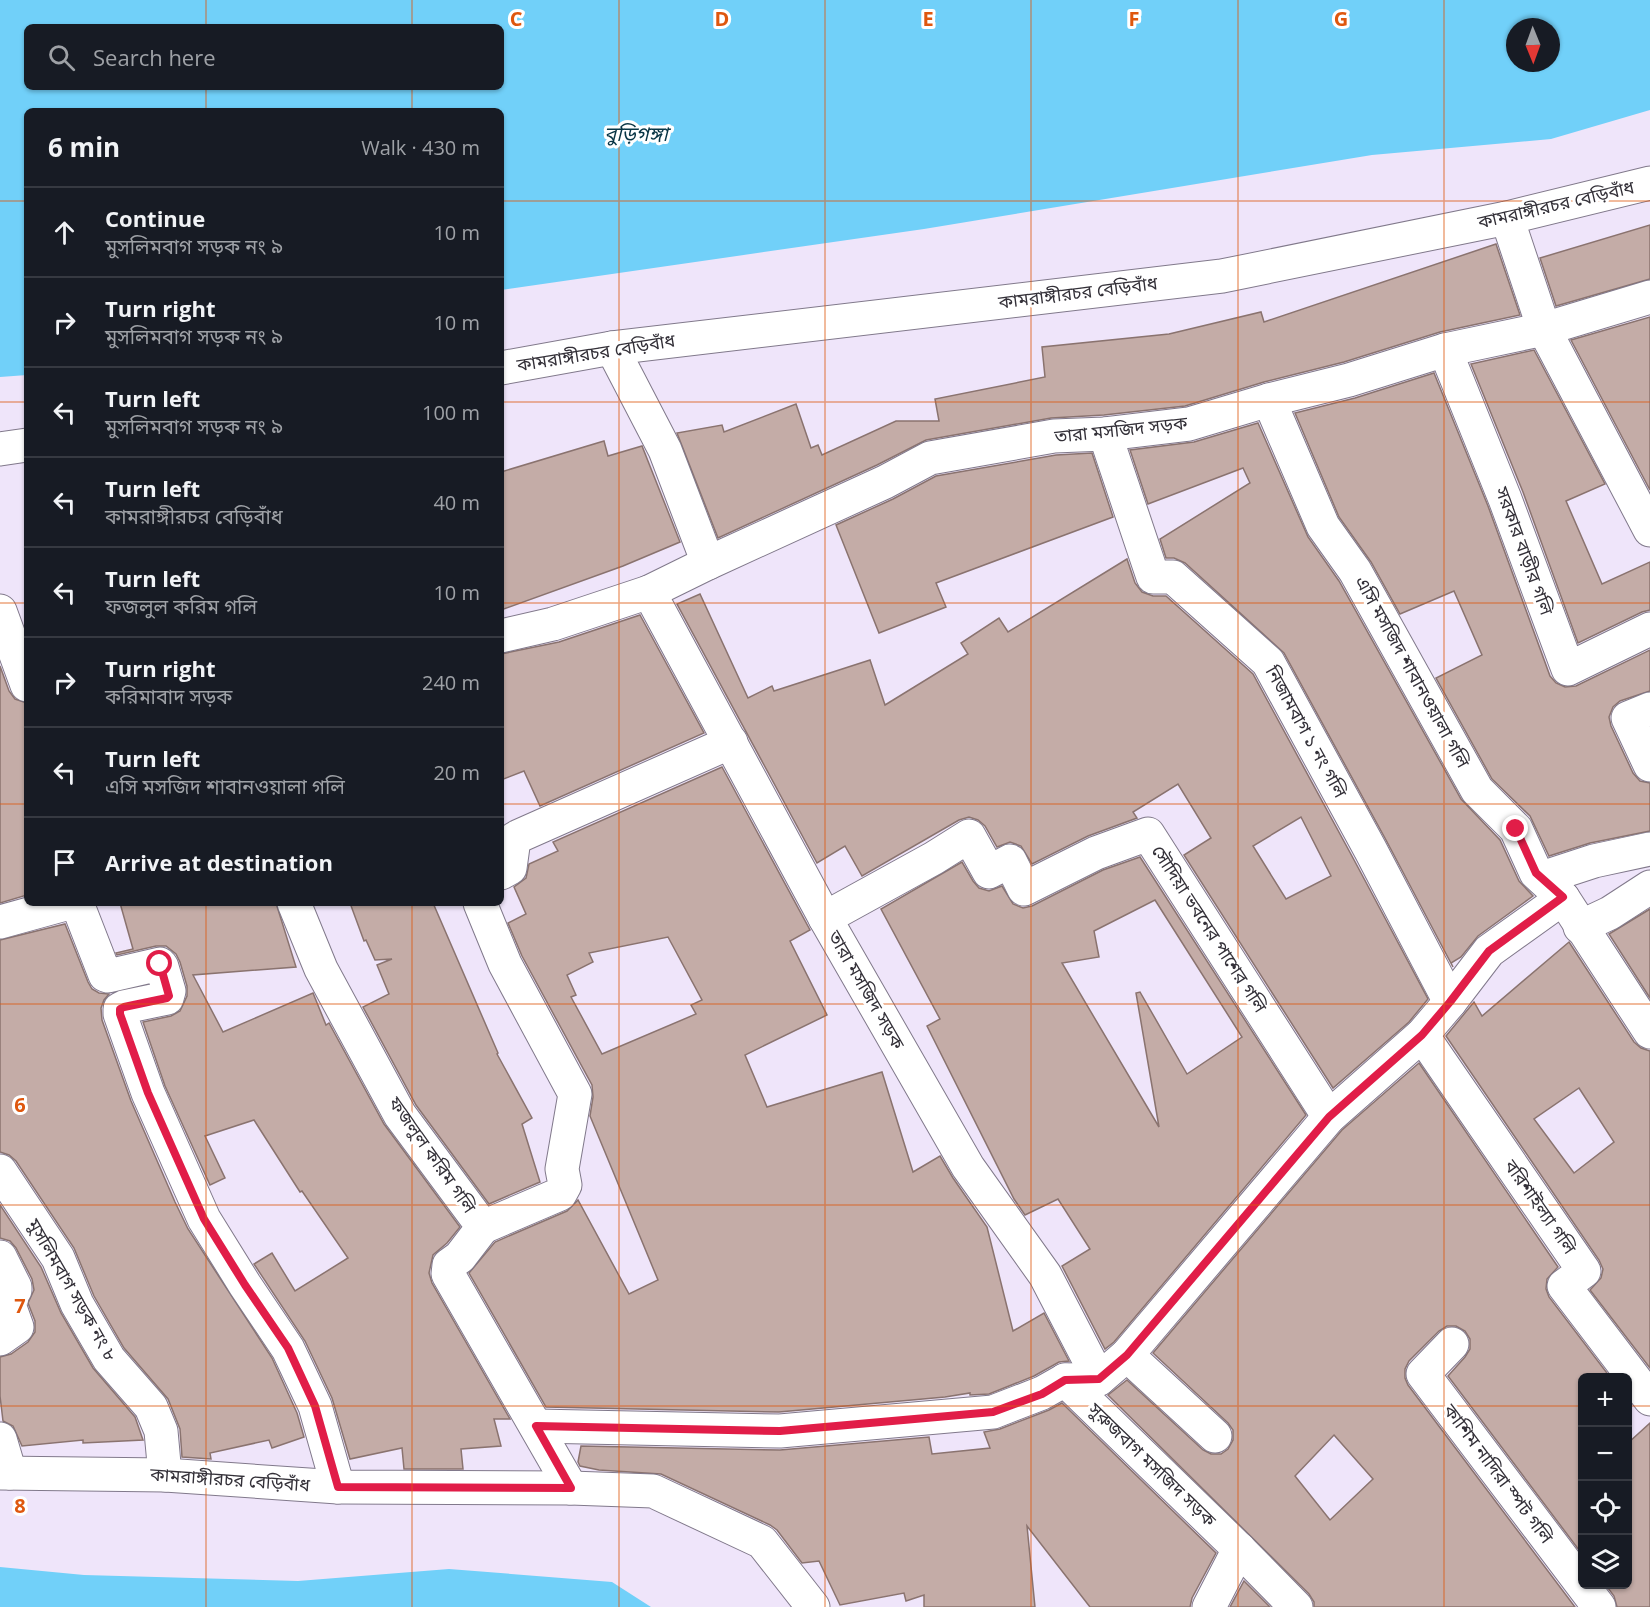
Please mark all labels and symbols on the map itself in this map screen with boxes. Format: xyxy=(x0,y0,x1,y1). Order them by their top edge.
text: C xyxy=(510,5,523,32)
text: D xyxy=(715,5,729,32)
text: E xyxy=(922,5,934,32)
text: F xyxy=(1129,5,1139,32)
text: G xyxy=(1334,5,1348,32)
north arrow xyxy=(1506,18,1560,72)
water label: বুড়িগঙ্গা xyxy=(604,120,671,147)
street label: কামরাঙ্গীরচর বেড়িবাঁধ xyxy=(1474,174,1637,234)
street label: কামরাঙ্গীরচর বেড়িবাঁধ xyxy=(996,270,1159,314)
street label: কামরাঙ্গীরচর বেড়িবাঁধ xyxy=(514,328,677,377)
street label: তারা মসজিদ সড়ক xyxy=(1052,410,1189,448)
street label: সরকার বাড়ীর গলি xyxy=(1490,482,1560,619)
street label: এসি মসজিদ শাবানওয়ালা গলি xyxy=(1350,571,1476,772)
street label: নিজামবাগ ১ নং গলি xyxy=(1260,661,1353,802)
route end xyxy=(1502,815,1528,841)
street label: সৌদিয়া ভবনের পাশের গলি xyxy=(1147,840,1273,1017)
street label: তারা মসজিদ সড়ক xyxy=(823,925,911,1054)
route start xyxy=(146,950,172,976)
text: 6 xyxy=(14,1091,26,1118)
street label: ফজলুল করিম গলি xyxy=(383,1091,482,1218)
street label: বরিশাইল্যা গলি xyxy=(1499,1154,1583,1259)
street label: মুসলিমবাগ সড়ক নং ৮ xyxy=(22,1213,124,1365)
text: 7 xyxy=(14,1292,26,1319)
street label: সুরুজবাগ মসজিদ সড়ক xyxy=(1083,1396,1222,1532)
street label: কাশিম নাদিরা স্পট গলি xyxy=(1438,1398,1560,1549)
street label: কামরাঙ্গীরচর বেড়িবাঁধ xyxy=(148,1461,311,1497)
text: 8 xyxy=(14,1492,26,1519)

